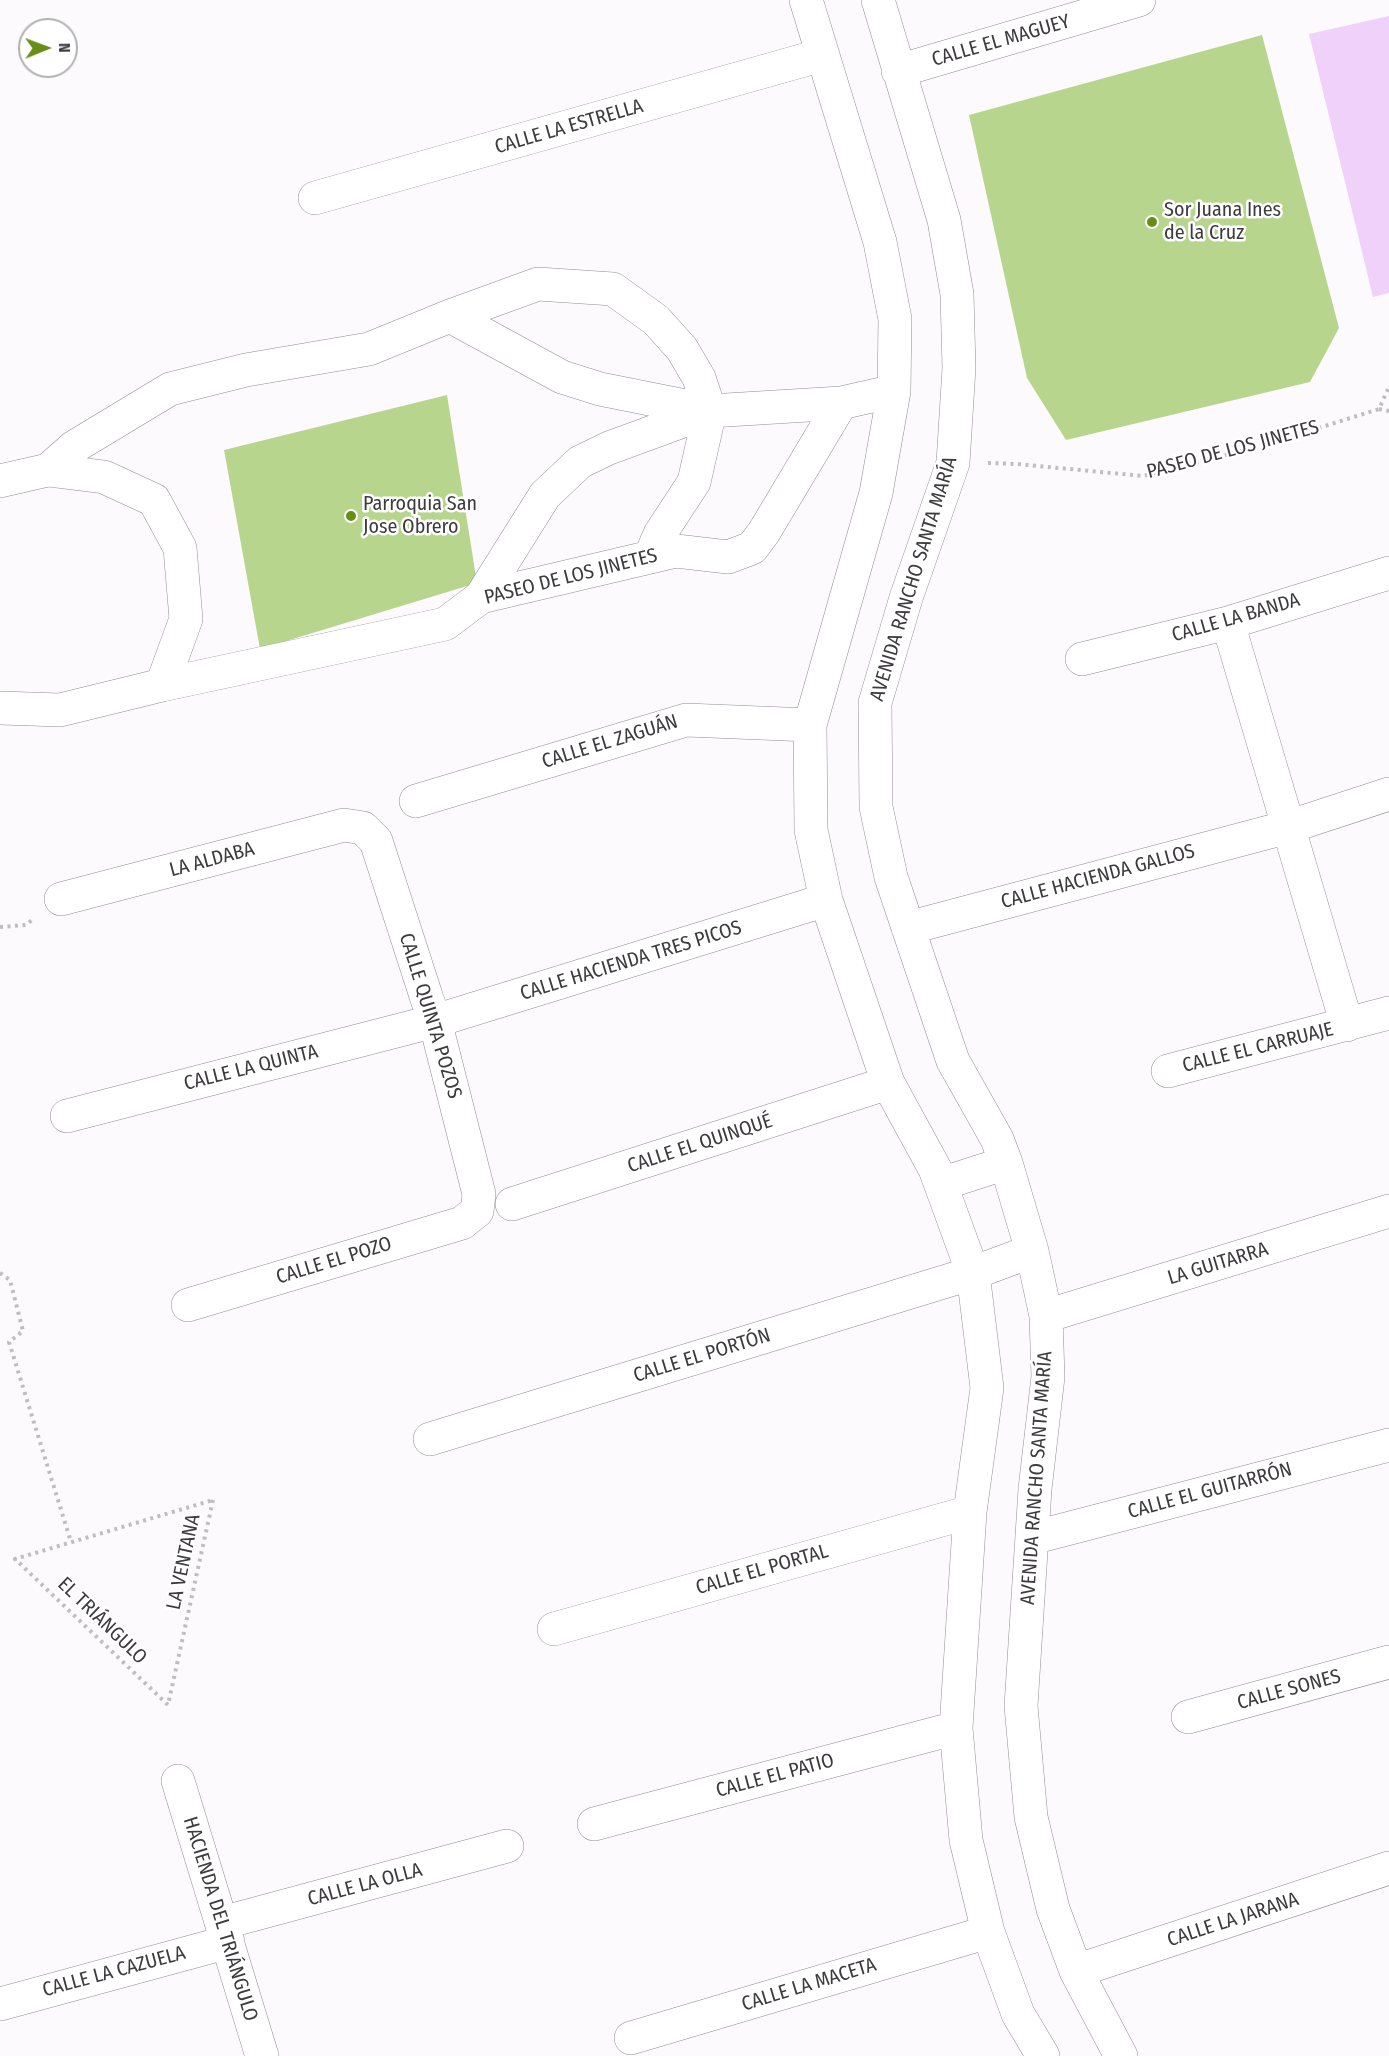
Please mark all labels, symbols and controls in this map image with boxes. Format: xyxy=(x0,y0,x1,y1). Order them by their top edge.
street label: CALLE EL MAGUEY xyxy=(929,10,1073,72)
north arrow xyxy=(18,18,78,78)
text: N xyxy=(55,43,74,53)
street label: CALLE LA ESTRELLA xyxy=(492,94,646,160)
place label: Sor Juana Ines de la Cruz xyxy=(1164,198,1281,245)
marker: Sor Juana Ines de la Cruz xyxy=(1145,215,1159,229)
street label: PASEO DE LOS JINETES xyxy=(1144,415,1322,485)
street label: AVENIDA RANCHO SANTA MARÍA xyxy=(865,454,963,704)
place label: Parroquia San Jose Obrero xyxy=(363,492,477,539)
marker: Parroquia San Jose Obrero xyxy=(344,509,358,523)
street label: PASEO DE LOS JINETES xyxy=(482,544,660,610)
street label: CALLE LA BANDA xyxy=(1169,588,1303,648)
street label: CALLE EL ZAGUÁN xyxy=(539,710,681,774)
street label: LA ALDABA xyxy=(167,837,257,883)
street label: CALLE HACIENDA GALLOS xyxy=(998,840,1198,914)
street label: CALLE HACIENDA TRES PICOS xyxy=(517,916,745,1006)
street label: CALLE QUINTA POZOS xyxy=(393,930,467,1102)
street label: CALLE EL CARRUAJE xyxy=(1180,1018,1336,1078)
street label: CALLE LA QUINTA xyxy=(182,1040,320,1096)
street label: CALLE EL QUINQUÉ xyxy=(625,1109,775,1179)
street label: CALLE EL POZO xyxy=(273,1232,395,1290)
street label: LA GUITARRA xyxy=(1165,1237,1271,1291)
street label: CALLE EL PORTÓN xyxy=(630,1324,774,1388)
street label: AVENIDA RANCHO SANTA MARÍA xyxy=(1016,1350,1058,1606)
street label: CALLE EL GUITARRÓN xyxy=(1125,1458,1295,1524)
street label: LA VENTANA xyxy=(162,1512,206,1612)
street label: CALLE EL PORTAL xyxy=(693,1540,831,1600)
street label: EL TRIÁNGULO xyxy=(52,1573,152,1669)
street label: CALLE SONES xyxy=(1235,1665,1343,1715)
street label: CALLE EL PATIO xyxy=(713,1749,837,1803)
street label: HACIENDA DEL TRIÁNGULO xyxy=(177,1814,263,2024)
street label: CALLE LA OLLA xyxy=(305,1858,425,1912)
street label: CALLE LA JARANA xyxy=(1164,1887,1302,1953)
street label: CALLE LA CAZUELA xyxy=(40,1941,188,2003)
street label: CALLE LA MACETA xyxy=(739,1953,879,2017)

